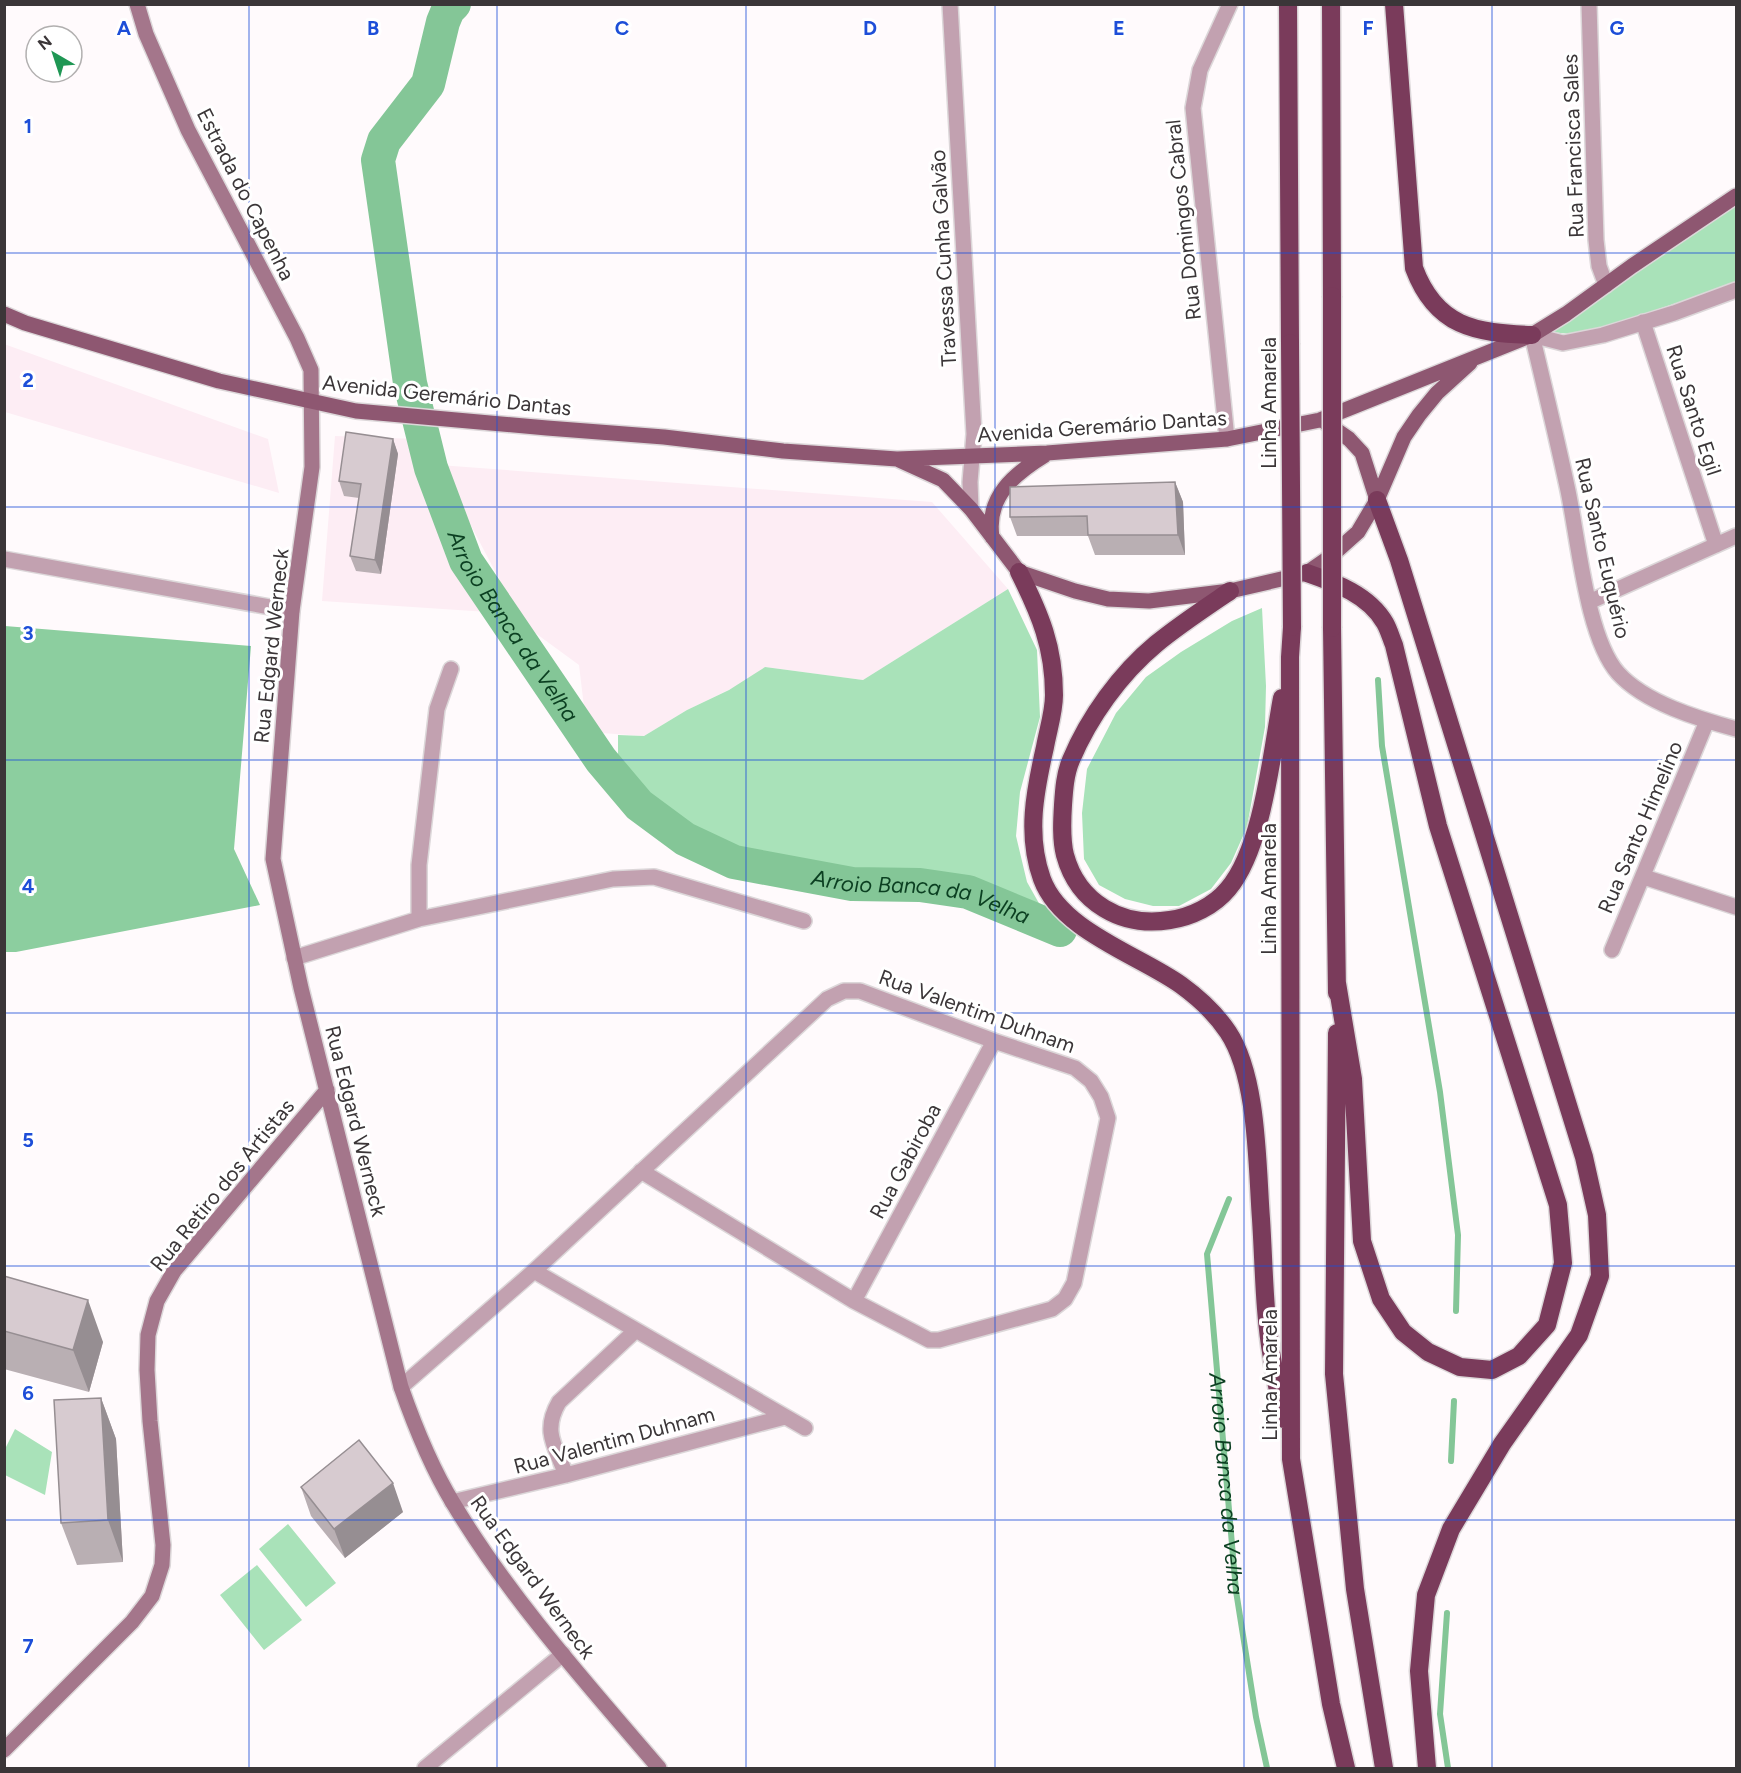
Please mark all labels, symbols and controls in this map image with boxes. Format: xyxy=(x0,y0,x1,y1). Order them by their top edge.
text: A xyxy=(117,16,132,40)
text: B xyxy=(367,16,379,40)
text: C xyxy=(615,16,629,40)
text: D xyxy=(863,16,877,40)
text: E xyxy=(1113,16,1125,40)
text: F xyxy=(1362,16,1374,40)
text: G xyxy=(1610,16,1625,40)
north arrow xyxy=(24,24,84,84)
text: N xyxy=(34,31,56,54)
street label: Rua Francisca Sales xyxy=(1557,54,1589,238)
street label: Estrada do Capenha xyxy=(192,104,300,284)
text: 1 xyxy=(24,114,32,138)
street label: Rua Domingos Cabral xyxy=(1160,118,1206,322)
street label: Travessa Cunha Galvão xyxy=(925,149,961,367)
street label: Linha Amarela xyxy=(1256,337,1281,469)
street label: Rua Santo Egil xyxy=(1661,342,1727,478)
text: 2 xyxy=(22,368,34,392)
street label: Avenida Geremário Dantas xyxy=(321,369,573,421)
street label: Avenida Geremário Dantas xyxy=(976,405,1228,447)
street label: Rua Santo Euquério xyxy=(1570,455,1636,641)
water label: Arroio Banca da Velha xyxy=(442,525,584,727)
street label: Rua Edgard Werneck xyxy=(248,547,294,745)
text: 3 xyxy=(22,621,34,645)
street label: Rua Santo Himelino xyxy=(1592,737,1688,917)
street label: Linha Amarela xyxy=(1256,823,1281,955)
water label: Arroio Banca da Velha xyxy=(809,863,1034,930)
text: 4 xyxy=(22,874,35,898)
street label: Rua Valentim Duhnam xyxy=(875,964,1079,1058)
street label: Rua Edgard Werneck xyxy=(320,1023,392,1220)
street label: Rua Retiro dos Artistas xyxy=(145,1094,299,1276)
street label: Rua Gabiroba xyxy=(864,1099,946,1223)
text: 5 xyxy=(22,1128,34,1152)
street label: Linha Amarela xyxy=(1257,1309,1282,1441)
water label: Arroio Banca da Velha xyxy=(1204,1371,1250,1596)
text: 6 xyxy=(22,1381,34,1405)
street label: Rua Valentim Duhnam xyxy=(511,1401,717,1479)
street label: Rua Edgard Werneck xyxy=(465,1490,601,1664)
text: 7 xyxy=(22,1634,34,1658)

